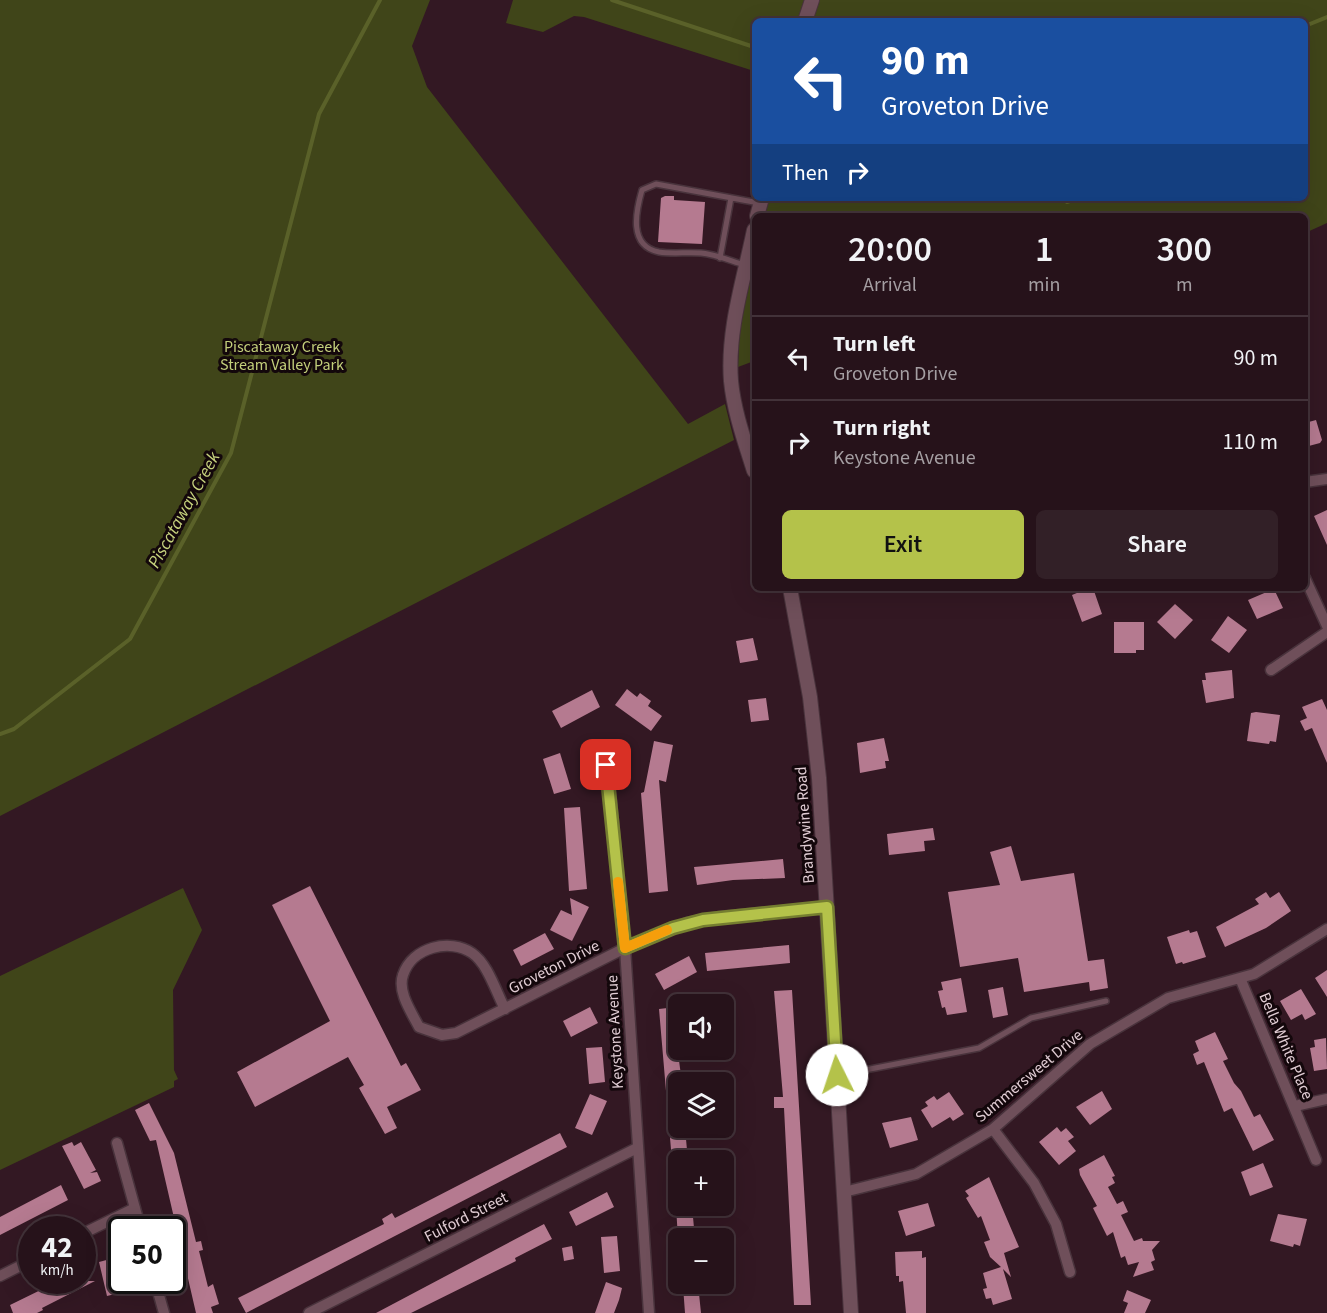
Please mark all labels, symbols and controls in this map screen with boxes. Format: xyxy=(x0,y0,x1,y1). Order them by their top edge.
text: 90 m xyxy=(881,31,970,91)
icon: left xyxy=(782,42,860,120)
text: Groveton Drive xyxy=(881,87,1049,126)
icon: right xyxy=(841,156,874,189)
text: Then xyxy=(782,157,829,189)
text: 20:00 xyxy=(848,224,932,275)
text: 1 xyxy=(1035,224,1053,275)
text: 300 xyxy=(1156,224,1212,275)
text: Arrival xyxy=(863,271,917,299)
text: min xyxy=(1028,271,1060,299)
text: m xyxy=(1176,271,1192,299)
text: Turn left xyxy=(833,328,915,360)
park label: Piscataway Creek Stream Valley Park xyxy=(220,336,344,376)
icon: left xyxy=(782,342,815,375)
text: 90 m xyxy=(1233,342,1278,374)
text: Groveton Drive xyxy=(833,360,957,388)
text: Turn right xyxy=(833,412,930,444)
icon: right xyxy=(782,426,815,459)
text: 110 m xyxy=(1223,426,1278,458)
text: Keystone Avenue xyxy=(833,444,976,472)
water label: Piscataway Creek xyxy=(142,447,227,573)
button: Exit xyxy=(782,510,1024,579)
button: Share xyxy=(1036,510,1278,579)
pin xyxy=(580,739,631,790)
icon: arrive xyxy=(589,748,622,781)
street label: Brandywine Road xyxy=(790,766,820,884)
street label: Groveton Drive xyxy=(505,935,603,999)
street label: Keystone Avenue xyxy=(601,974,629,1090)
street label: Bella White Place xyxy=(1254,989,1319,1103)
map controls xyxy=(668,994,734,1294)
button: sound xyxy=(668,994,734,1060)
street label: Summersweet Drive xyxy=(970,1024,1088,1128)
position arrow xyxy=(805,1043,869,1107)
button: layers xyxy=(668,1072,734,1138)
button: + xyxy=(668,1150,734,1216)
street label: Fulford Street xyxy=(420,1186,512,1247)
speed limit sign: 50 xyxy=(108,1216,186,1294)
text: 42 xyxy=(41,1226,73,1269)
button: − xyxy=(668,1228,734,1294)
text: km/h xyxy=(40,1260,74,1281)

